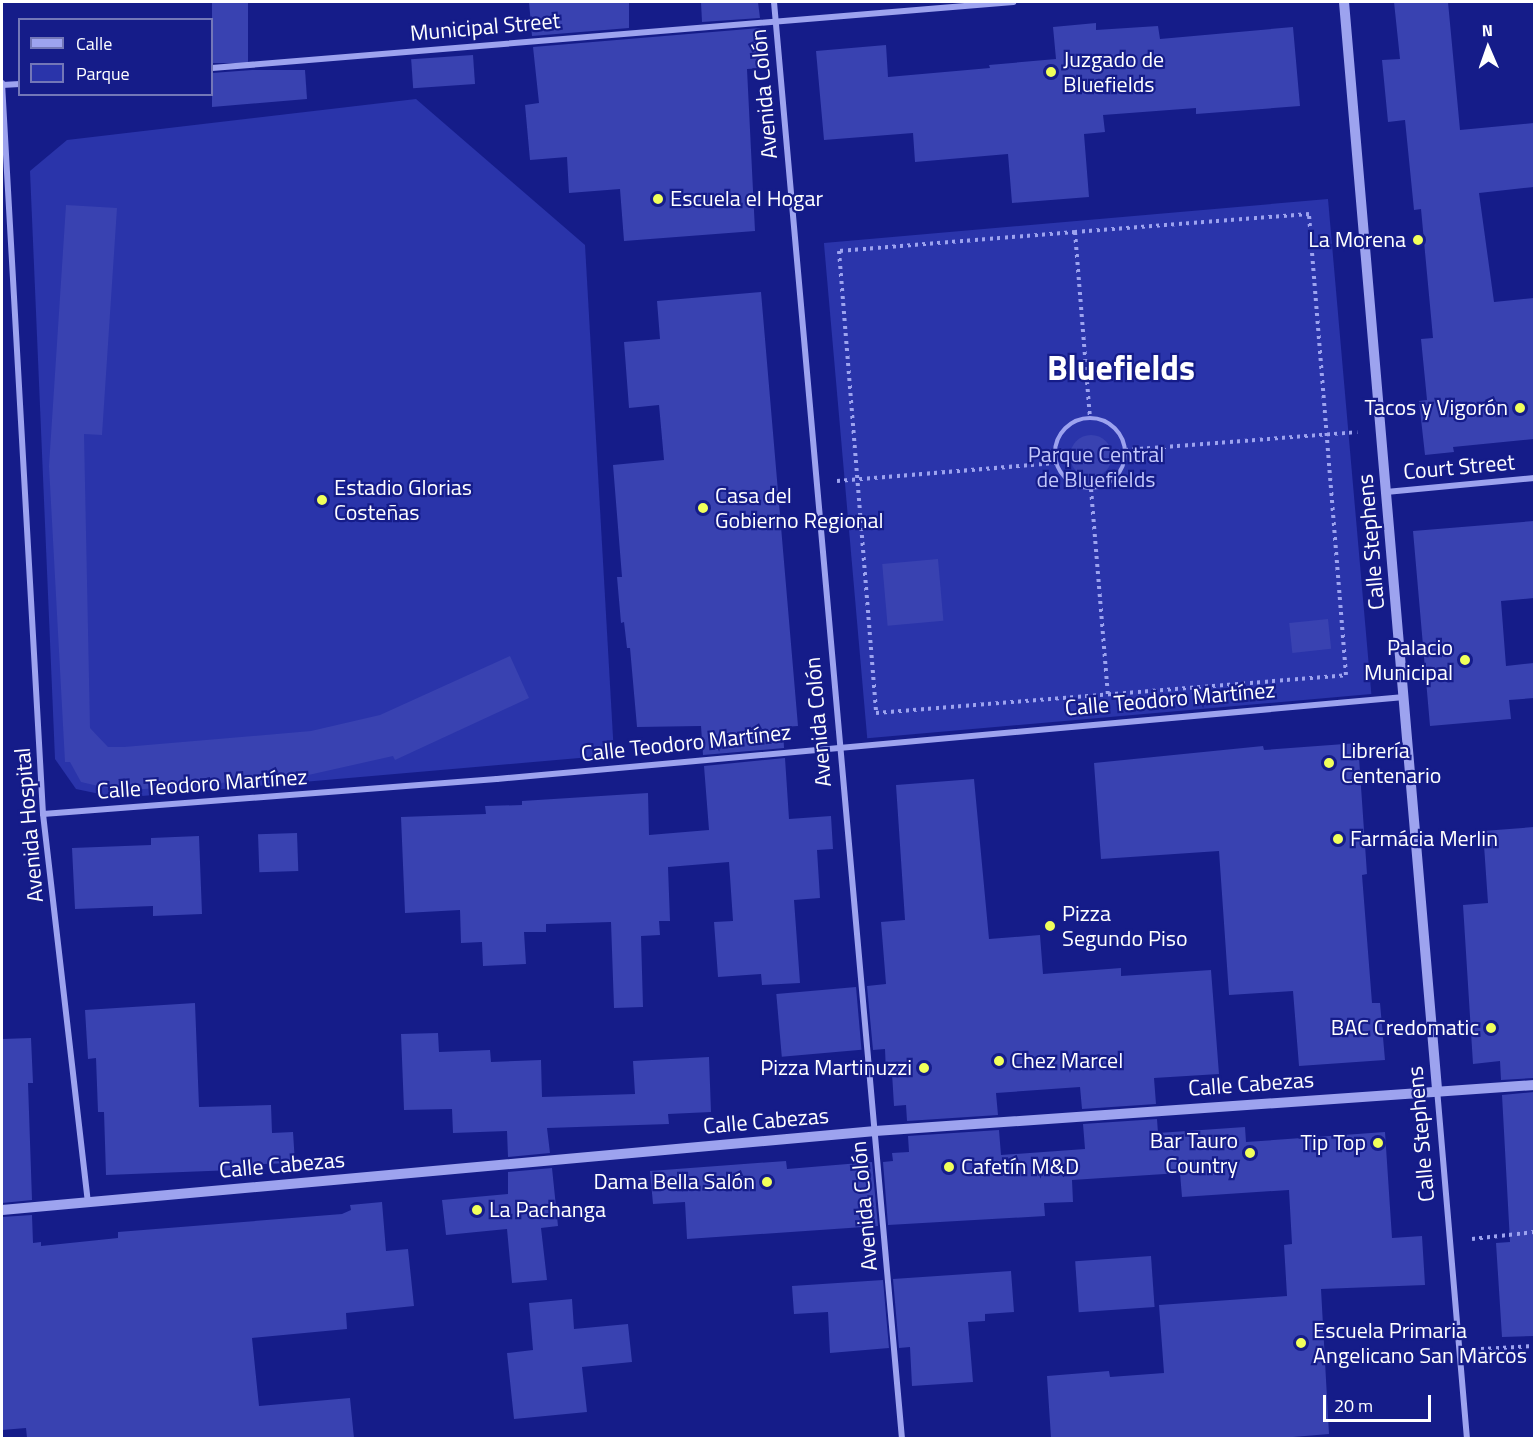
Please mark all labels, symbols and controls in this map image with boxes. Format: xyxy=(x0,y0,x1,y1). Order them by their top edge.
street label: Municipal Street xyxy=(409,7,561,47)
legend xyxy=(18,18,213,96)
north arrow xyxy=(1458,18,1518,78)
text: N xyxy=(1481,18,1493,42)
street label: Avenida Colón xyxy=(745,28,783,160)
text: Calle xyxy=(76,30,112,57)
place label: Juzgado de Bluefields xyxy=(1063,46,1164,98)
text: Parque xyxy=(76,60,130,87)
marker: Juzgado de Bluefields xyxy=(1044,65,1058,79)
place label: Escuela el Hogar xyxy=(670,186,823,212)
marker: Escuela el Hogar xyxy=(651,192,665,206)
place label: La Morena xyxy=(1308,227,1406,253)
marker: La Morena xyxy=(1411,233,1425,247)
district label: Bluefields xyxy=(1047,348,1195,388)
place label: Tacos y Vigorón xyxy=(1364,395,1508,421)
marker: Tacos y Vigorón xyxy=(1513,401,1527,415)
park label: Parque Central de Bluefields xyxy=(1028,441,1164,493)
street label: Court Street xyxy=(1402,449,1516,485)
street label: Calle Stephens xyxy=(1352,473,1390,611)
place label: Estadio Glorias Costeñas xyxy=(334,474,472,526)
place label: Casa del Gobierno Regional xyxy=(715,482,884,534)
marker: Estadio Glorias Costeñas xyxy=(315,493,329,507)
marker: Casa del Gobierno Regional xyxy=(696,501,710,515)
place label: Palacio Municipal xyxy=(1364,634,1453,686)
marker: Palacio Municipal xyxy=(1458,653,1472,667)
street label: Avenida Colón xyxy=(799,656,837,788)
street label: Calle Teodoro Martínez xyxy=(1064,677,1276,721)
street label: Calle Teodoro Martínez xyxy=(580,719,792,767)
place label: Librería Centenario xyxy=(1341,737,1441,788)
street label: Avenida Hospital xyxy=(9,747,49,903)
marker: Librería Centenario xyxy=(1322,756,1336,770)
street label: Calle Teodoro Martínez xyxy=(96,763,308,805)
place label: Farmácia Merlin xyxy=(1350,826,1498,852)
marker: Farmácia Merlin xyxy=(1331,832,1345,846)
place label: Pizza Segundo Piso xyxy=(1062,900,1188,951)
marker: Pizza Segundo Piso xyxy=(1043,919,1057,933)
place label: BAC Credomatic xyxy=(1331,1015,1479,1041)
marker: BAC Credomatic xyxy=(1484,1021,1498,1035)
place label: Chez Marcel xyxy=(1011,1048,1123,1074)
marker: Chez Marcel xyxy=(992,1054,1006,1068)
place label: Pizza Martinuzzi xyxy=(760,1055,912,1081)
marker: Pizza Martinuzzi xyxy=(917,1061,931,1075)
street label: Calle Stephens xyxy=(1402,1065,1440,1203)
street label: Calle Cabezas xyxy=(1187,1066,1315,1102)
street label: Calle Cabezas xyxy=(702,1102,830,1140)
place label: Bar Tauro Country xyxy=(1150,1127,1238,1178)
place label: Tip Top xyxy=(1300,1130,1366,1156)
marker: Tip Top xyxy=(1371,1136,1385,1150)
street label: Avenida Colón xyxy=(845,1140,883,1272)
street label: Calle Cabezas xyxy=(218,1146,346,1184)
marker: Bar Tauro Country xyxy=(1243,1146,1257,1160)
place label: Cafetín M&D xyxy=(961,1154,1079,1180)
marker: Cafetín M&D xyxy=(942,1160,956,1174)
place label: Dama Bella Salón xyxy=(593,1169,755,1195)
marker: Dama Bella Salón xyxy=(760,1175,774,1189)
place label: La Pachanga xyxy=(489,1197,606,1223)
marker: La Pachanga xyxy=(470,1203,484,1217)
place label: Escuela Primaria Angelicano San Marcos xyxy=(1313,1317,1527,1368)
marker: Escuela Primaria Angelicano San Marcos xyxy=(1294,1336,1308,1350)
scale bar xyxy=(1326,1383,1434,1421)
text: 20 m xyxy=(1334,1392,1373,1419)

